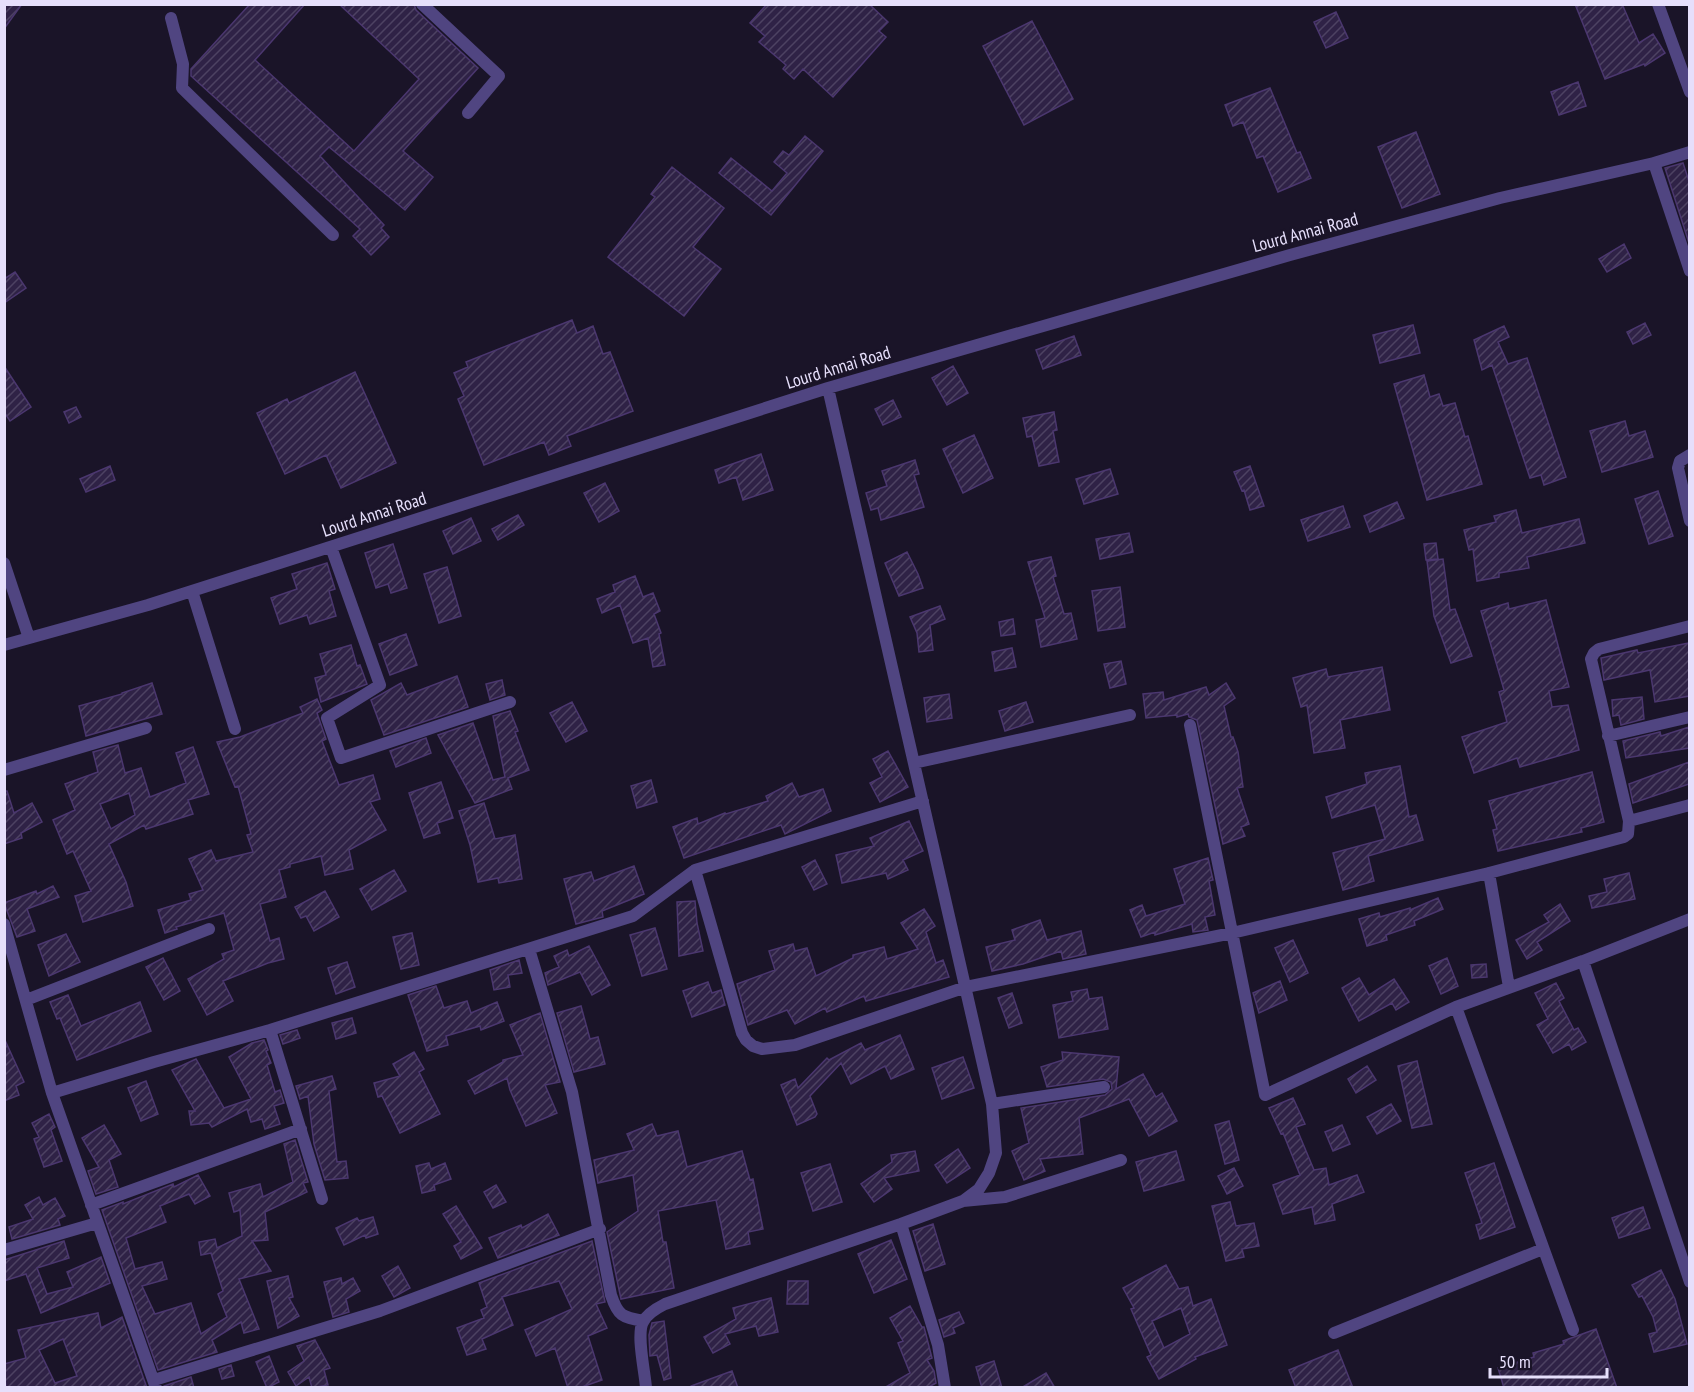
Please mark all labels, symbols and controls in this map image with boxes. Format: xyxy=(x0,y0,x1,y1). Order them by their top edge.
street label: Lourd Annai Road xyxy=(1250,207,1360,257)
street label: Lourd Annai Road xyxy=(783,340,893,394)
street label: Lourd Annai Road xyxy=(319,486,429,542)
scale bar xyxy=(1490,1341,1607,1379)
text: 50 m xyxy=(1499,1350,1531,1373)

